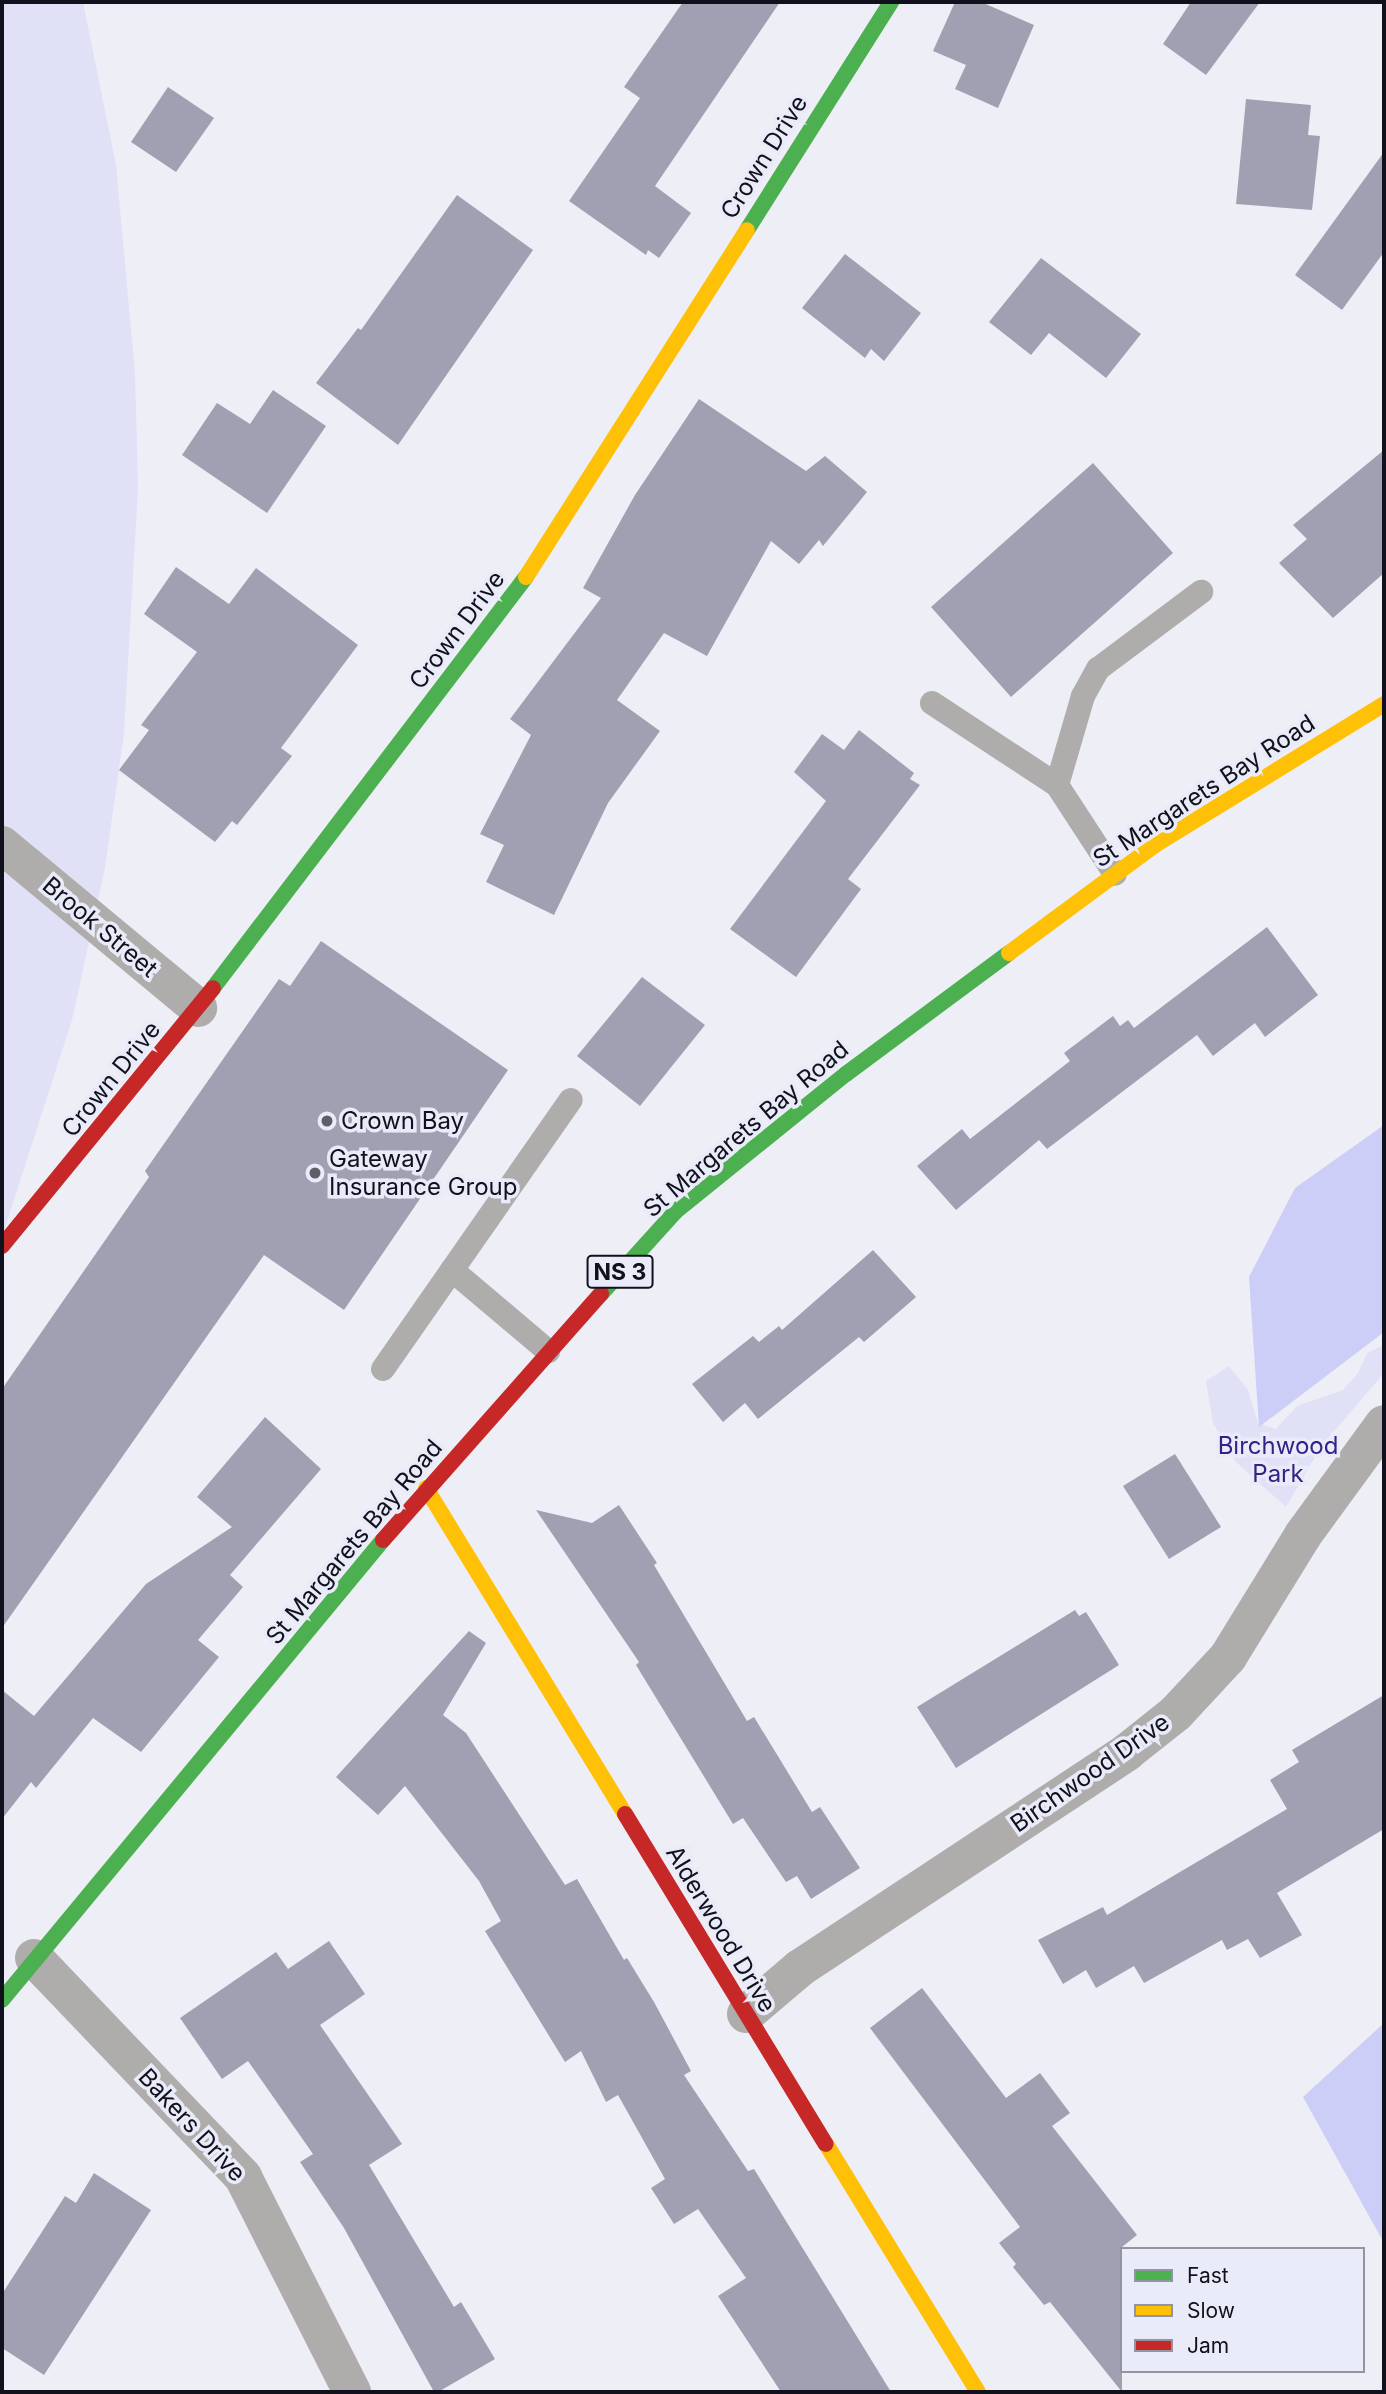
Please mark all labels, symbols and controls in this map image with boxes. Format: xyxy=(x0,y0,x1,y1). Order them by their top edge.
street label: Crown Drive xyxy=(715,90,813,224)
street label: Crown Drive xyxy=(403,565,511,695)
street label: St Margarets Bay Road xyxy=(1088,708,1320,874)
street label: Brook Street xyxy=(37,871,163,983)
street label: Crown Drive xyxy=(56,1015,166,1143)
street label: St Margarets Bay Road xyxy=(638,1035,854,1223)
place label: Crown Bay xyxy=(341,1107,464,1135)
marker: Crown Bay xyxy=(319,1113,335,1129)
place label: Gateway Insurance Group xyxy=(329,1145,517,1201)
marker: Gateway Insurance Group xyxy=(307,1165,323,1181)
road number: NS 3 xyxy=(585,1252,655,1292)
park label: Birchwood Park xyxy=(1218,1432,1338,1488)
street label: St Margarets Bay Road xyxy=(260,1434,448,1650)
street label: Birchwood Drive xyxy=(1005,1708,1175,1838)
street label: Alderwood Drive xyxy=(660,1840,782,2018)
street label: Bakers Drive xyxy=(132,2063,252,2187)
legend xyxy=(1120,2247,1365,2373)
text: Fast xyxy=(1187,2263,1229,2288)
text: Slow xyxy=(1187,2298,1235,2323)
text: Jam xyxy=(1187,2333,1229,2358)

